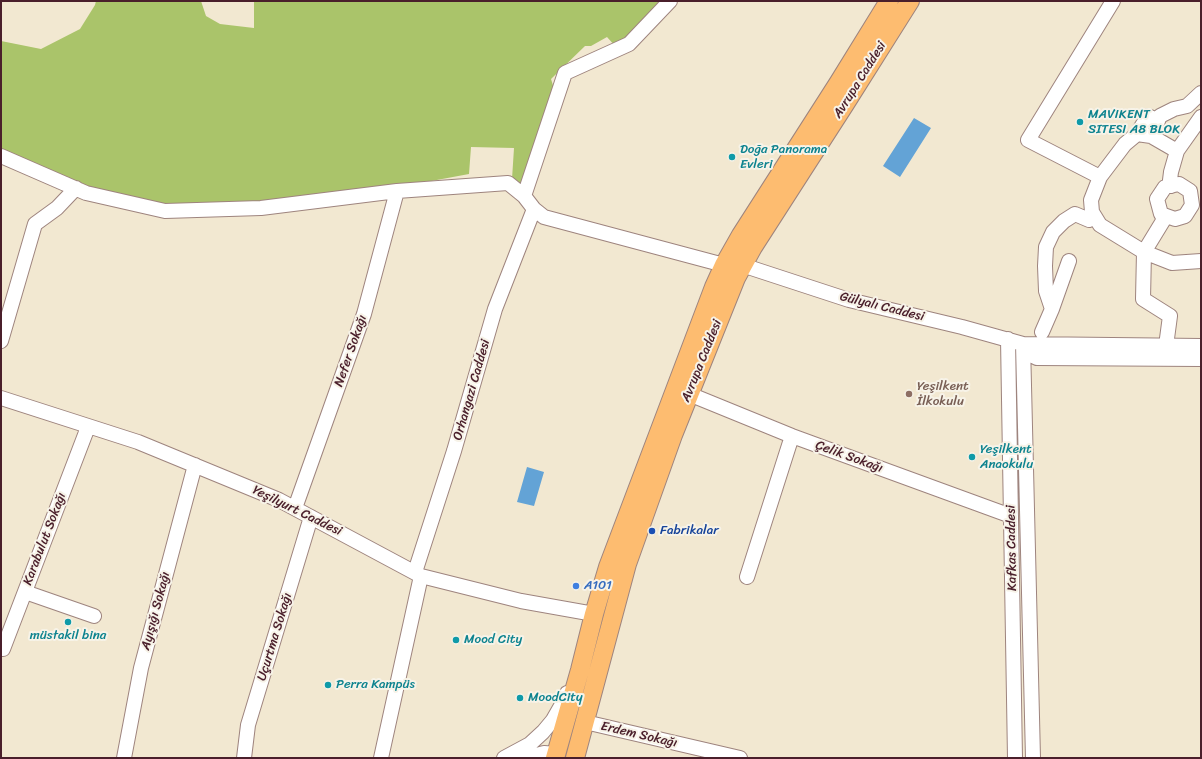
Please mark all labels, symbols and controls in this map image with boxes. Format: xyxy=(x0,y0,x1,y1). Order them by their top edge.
street label: Avrupa Caddesi xyxy=(830,39,890,121)
place label: MAVIKENT SITESI A8 BLOK xyxy=(1088,107,1180,138)
marker: MAVIKENT SITESI A8 BLOK xyxy=(1075,117,1085,127)
place label: Doğa Panorama Evleri xyxy=(740,142,827,173)
marker: Doğa Panorama Evleri xyxy=(727,152,737,162)
street label: Gülyalı Caddesi xyxy=(838,289,926,325)
street label: Nefer Sokağı xyxy=(331,313,371,389)
street label: Avrupa Caddesi xyxy=(678,317,726,405)
street label: Orhangazi Caddesi xyxy=(450,338,494,442)
place label: Yeşilkent İlkokulu xyxy=(917,379,969,410)
marker: Yeşilkent İlkokulu xyxy=(904,389,914,399)
street label: Çelik Sokağı xyxy=(813,438,885,476)
place label: Yeşilkent Anaokulu xyxy=(980,442,1033,473)
marker: Yeşilkent Anaokulu xyxy=(967,452,977,462)
street label: Yeşilyurt Caddesi xyxy=(250,483,344,539)
street label: Karabulut Sokağı xyxy=(20,490,70,588)
street label: Kafkas Caddesi xyxy=(1003,505,1021,591)
place label: Fabrikalar xyxy=(660,523,719,539)
marker: Fabrikalar xyxy=(647,526,657,536)
street label: Ayışığı Sokağı xyxy=(138,570,174,652)
place label: A101 xyxy=(584,578,612,594)
marker: A101 xyxy=(571,581,581,591)
street label: Uçurtma Sokağı xyxy=(254,591,296,683)
marker: müstakil bina xyxy=(63,617,73,627)
place label: müstakil bina xyxy=(30,628,106,644)
place label: Mood City xyxy=(464,632,522,648)
marker: Mood City xyxy=(451,635,461,645)
place label: Perra Kampüs xyxy=(336,677,415,693)
marker: Perra Kampüs xyxy=(323,680,333,690)
place label: MoodCity xyxy=(528,690,583,706)
marker: MoodCity xyxy=(515,693,525,703)
street label: Erdem Sokağı xyxy=(599,719,679,751)

